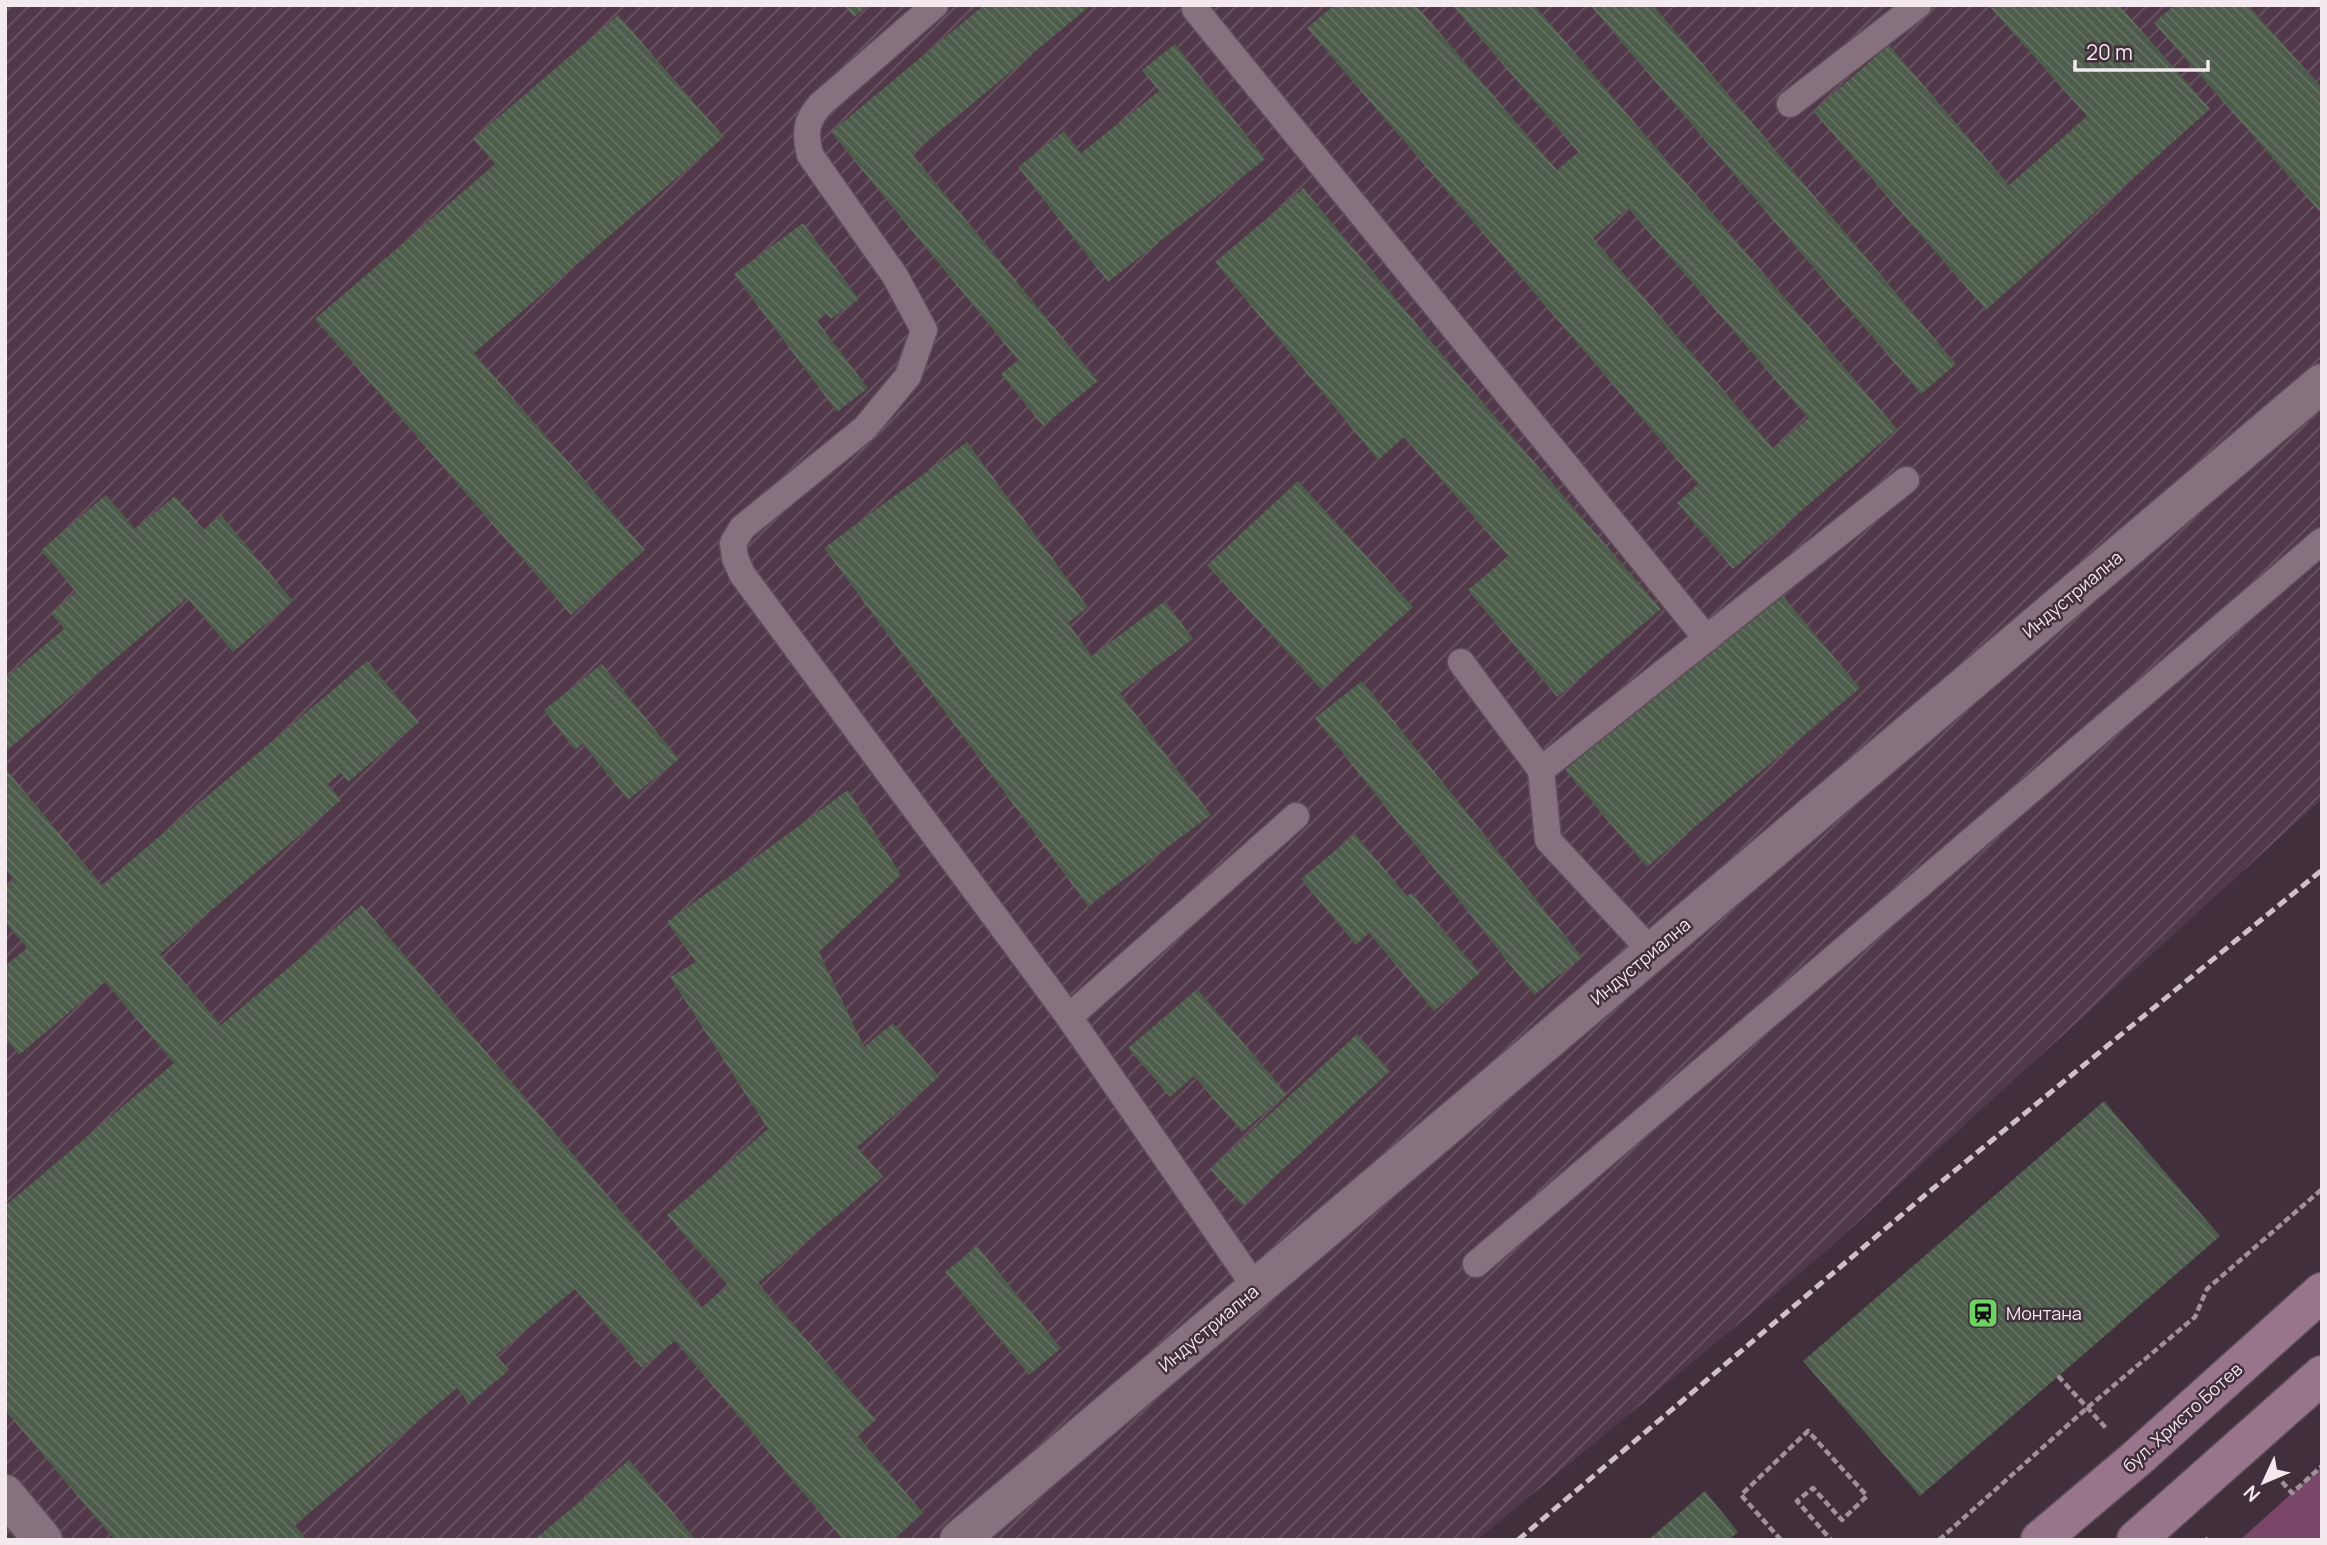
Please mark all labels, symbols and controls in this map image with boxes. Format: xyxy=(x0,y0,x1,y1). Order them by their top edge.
scale bar xyxy=(2075,28,2208,72)
text: 20 m xyxy=(2086,38,2133,66)
street label: Индустриална xyxy=(2017,545,2127,643)
street label: Индустриална xyxy=(1585,912,1695,1010)
street label: Индустриална xyxy=(1153,1279,1263,1377)
station icon: Монтана xyxy=(1966,1296,2000,1330)
place label: Монтана xyxy=(2006,1301,2082,1325)
street label: бул. Христо Ботев xyxy=(2117,1357,2247,1477)
north arrow xyxy=(2229,1447,2299,1517)
text: N xyxy=(2238,1480,2266,1508)

